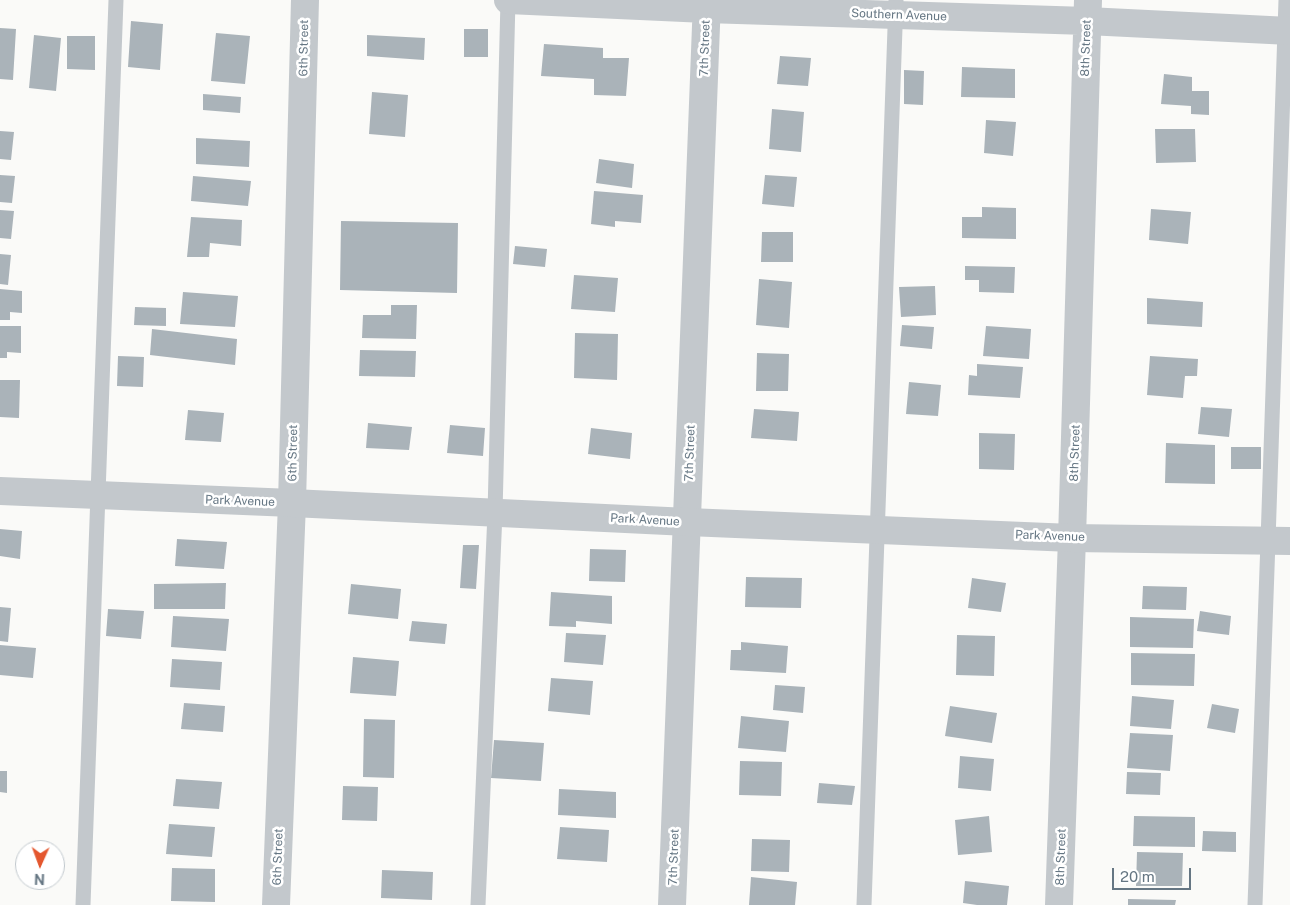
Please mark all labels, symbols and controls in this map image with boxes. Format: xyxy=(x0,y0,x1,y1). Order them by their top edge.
street label: Southern Avenue xyxy=(851,6,947,24)
street label: 6th Street xyxy=(296,19,312,77)
street label: 7th Street xyxy=(697,19,713,77)
street label: 8th Street xyxy=(1078,19,1094,77)
street label: 6th Street xyxy=(285,424,301,482)
street label: 7th Street xyxy=(682,424,698,482)
street label: 8th Street xyxy=(1067,424,1083,482)
street label: Park Avenue xyxy=(205,493,275,509)
street label: Park Avenue xyxy=(610,511,680,529)
street label: Park Avenue xyxy=(1015,528,1085,544)
street label: 6th Street xyxy=(270,828,286,886)
street label: 7th Street xyxy=(666,828,682,886)
street label: 8th Street xyxy=(1053,828,1069,886)
north arrow xyxy=(15,840,65,890)
scale bar xyxy=(1115,858,1194,890)
text: 20 m xyxy=(1120,868,1155,885)
text: N xyxy=(34,871,45,887)

